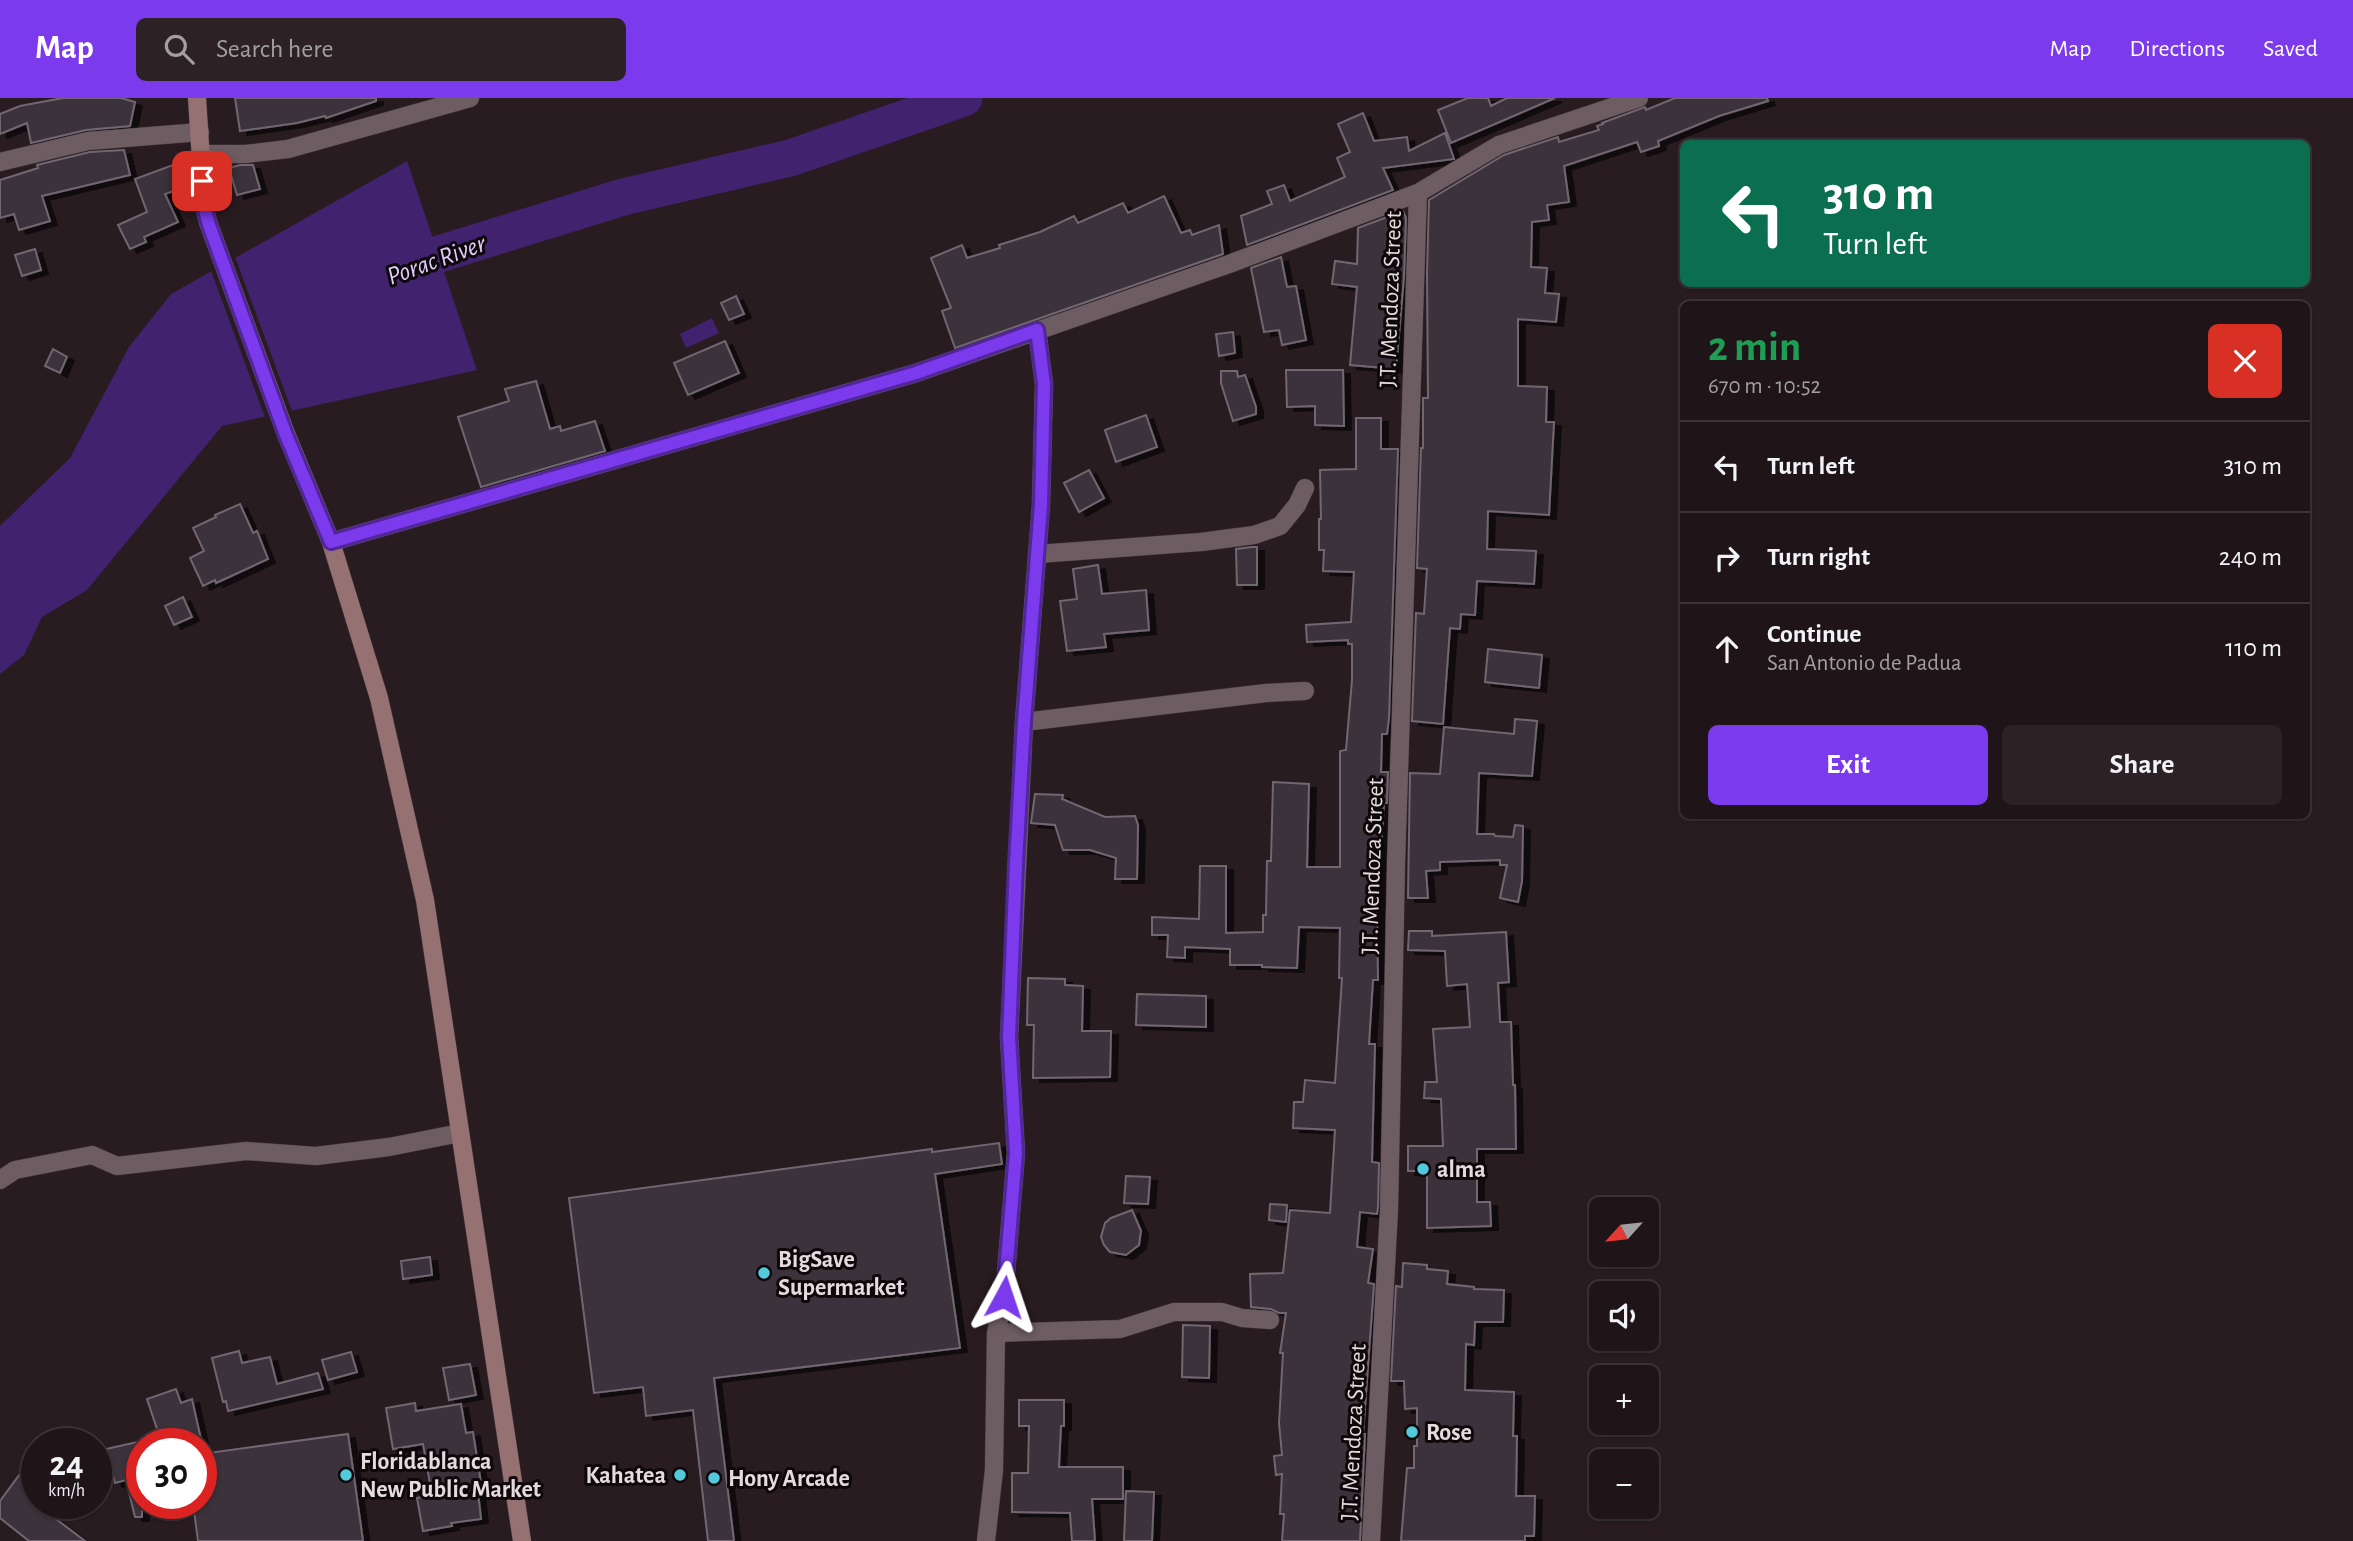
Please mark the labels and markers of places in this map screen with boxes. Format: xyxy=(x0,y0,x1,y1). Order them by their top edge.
pin xyxy=(172,151,232,211)
place label: alma xyxy=(1437,1158,1486,1182)
marker: alma xyxy=(1415,1161,1431,1177)
place label: BigSave Supermarket xyxy=(778,1248,904,1300)
marker: BigSave Supermarket xyxy=(756,1265,772,1281)
place label: Rose xyxy=(1426,1421,1472,1445)
marker: Rose xyxy=(1404,1424,1420,1440)
place label: Floridablanca New Public Market xyxy=(360,1450,541,1502)
place label: Kahatea xyxy=(586,1464,666,1488)
marker: Floridablanca New Public Market xyxy=(338,1467,354,1483)
marker: Kahatea xyxy=(672,1467,688,1483)
place label: Hony Arcade xyxy=(728,1467,850,1491)
marker: Hony Arcade xyxy=(706,1470,722,1486)

